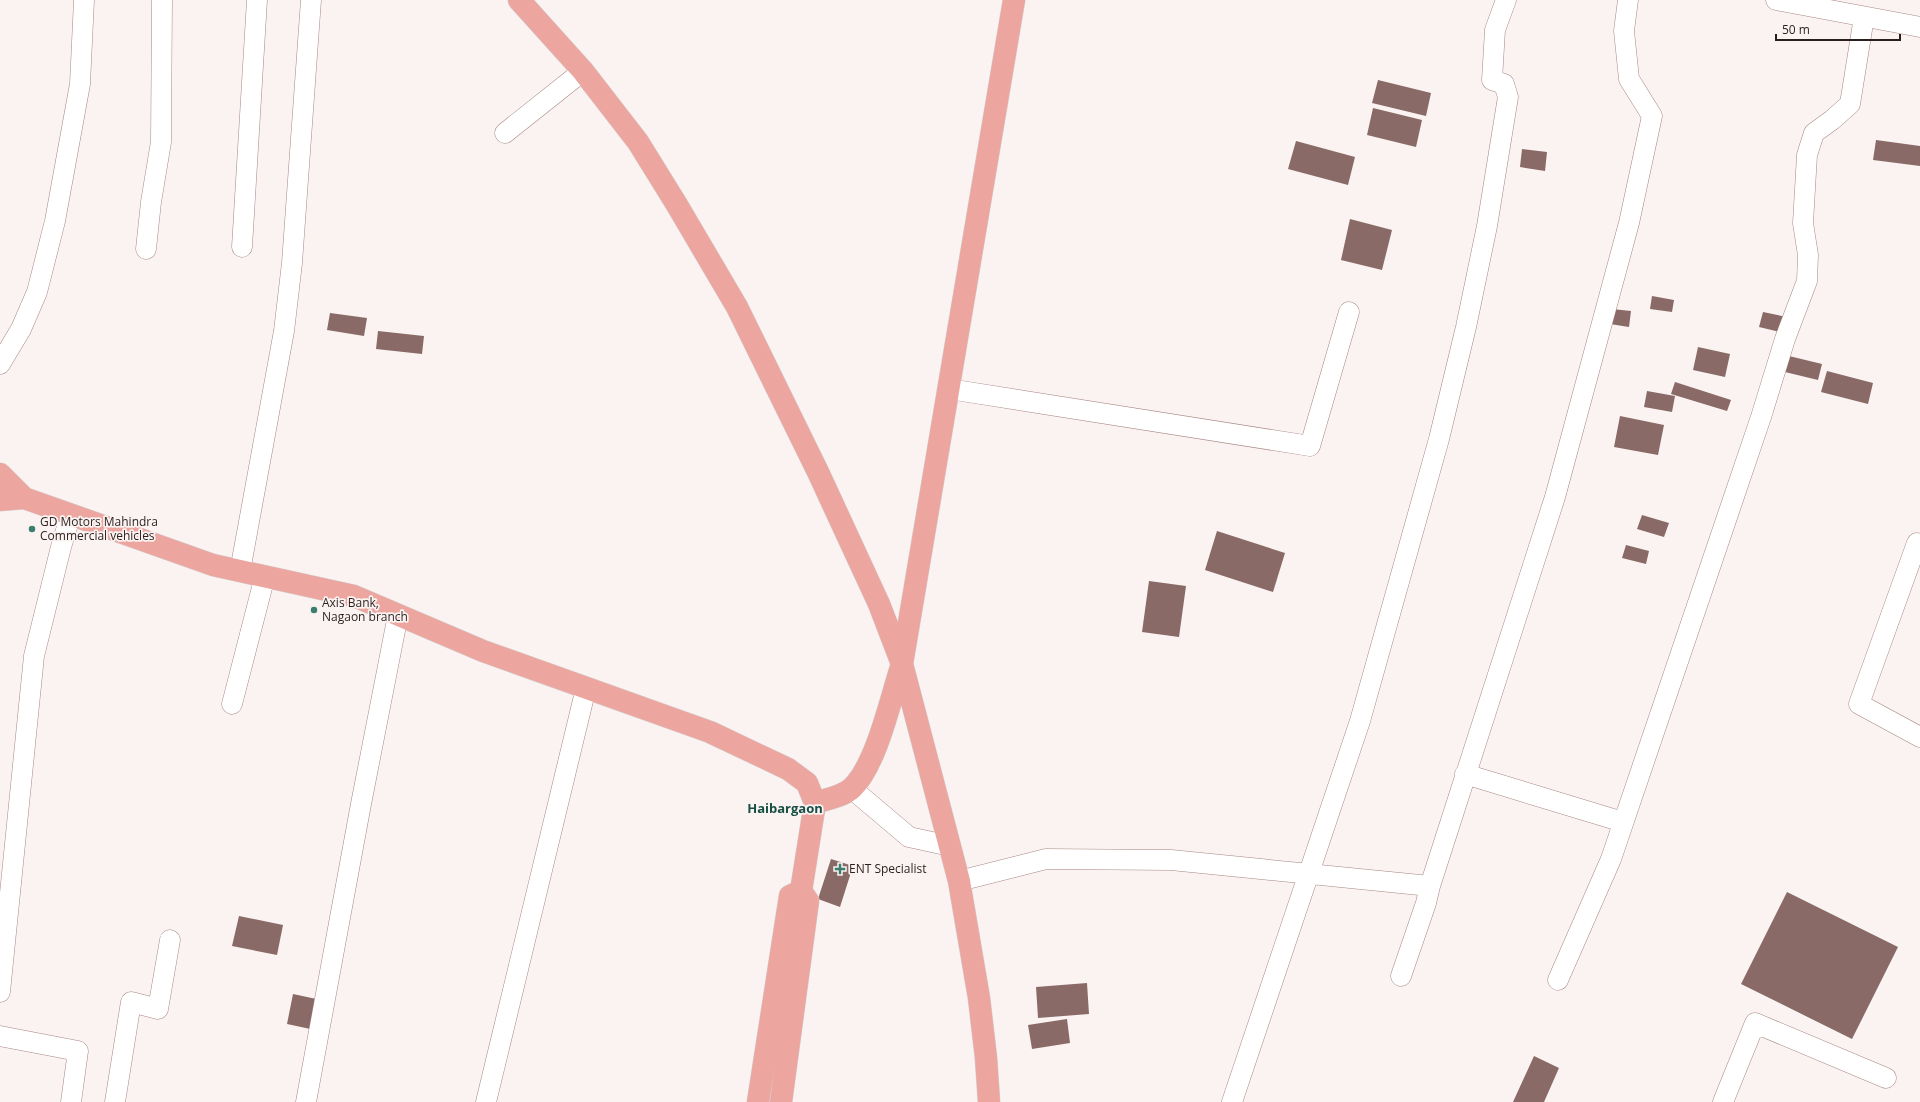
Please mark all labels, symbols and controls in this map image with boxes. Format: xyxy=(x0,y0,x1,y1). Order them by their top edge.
scale bar xyxy=(1776,16,1900,42)
text: 50 m xyxy=(1782,21,1810,38)
place label: GD Motors Mahindra Commercial vehicles xyxy=(40,513,158,544)
marker: GD Motors Mahindra Commercial vehicles xyxy=(27,524,37,534)
place label: Axis Bank, Nagaon branch xyxy=(322,594,408,625)
marker: Axis Bank, Nagaon branch xyxy=(309,605,319,615)
district label: Haibargaon xyxy=(747,799,823,817)
place label: ENT Specialist xyxy=(849,860,927,877)
marker: ENT Specialist xyxy=(834,863,846,875)

